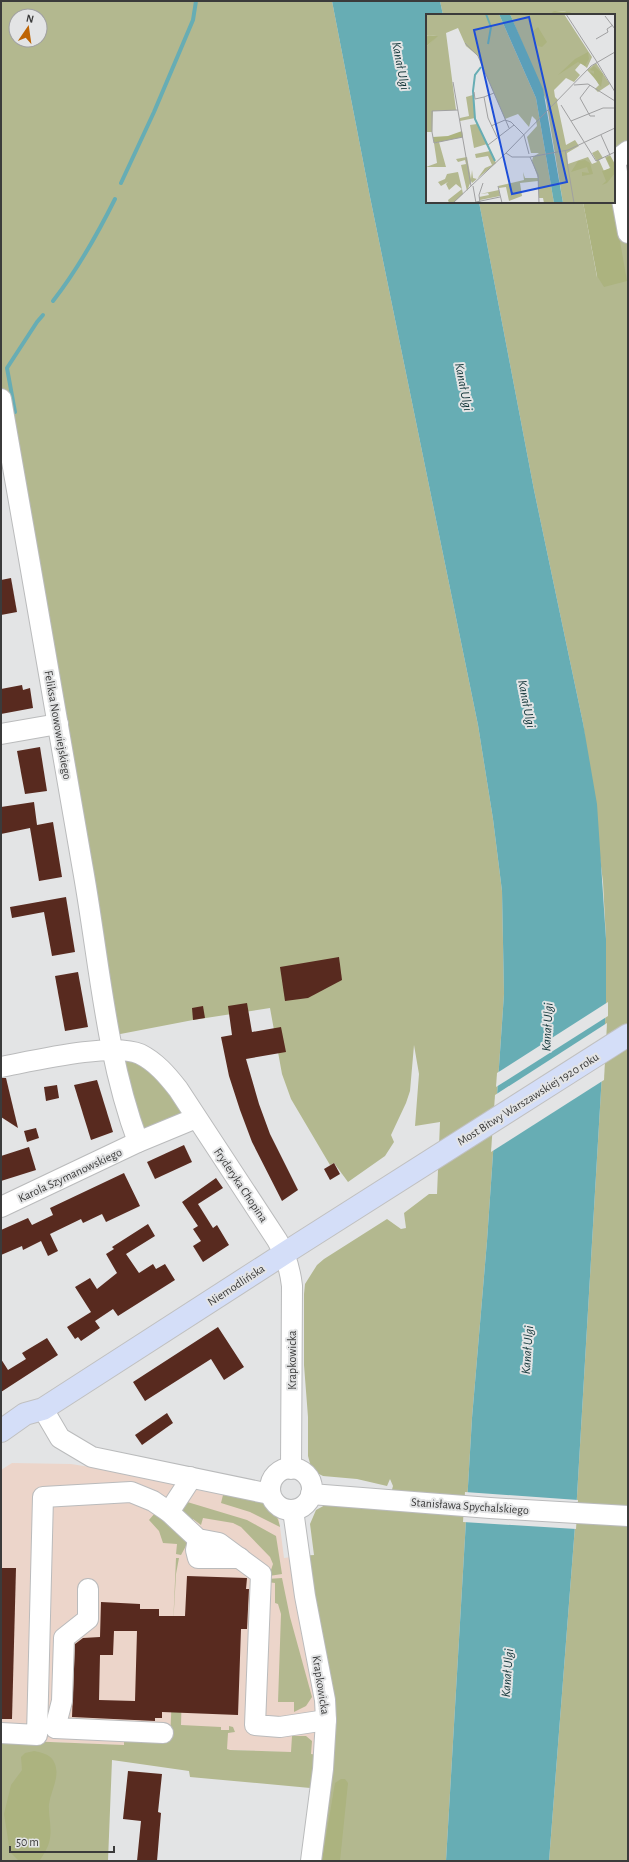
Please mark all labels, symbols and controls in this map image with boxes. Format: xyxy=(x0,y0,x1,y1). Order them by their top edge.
north arrow xyxy=(8,8,48,48)
text: N xyxy=(25,13,35,25)
inset map xyxy=(426,14,615,203)
water label: Kanał Ulgi xyxy=(389,41,411,91)
water label: Kanał Ulgi xyxy=(452,362,474,412)
street label: Feliksa Nowowiejskiego xyxy=(42,669,74,781)
water label: Kanał Ulgi xyxy=(515,679,537,729)
water label: Kanał Ulgi xyxy=(540,1002,556,1052)
street label: Most Bitwy Warszawskiej 1920 roku xyxy=(455,1050,601,1148)
street label: Karola Szymanowskiego xyxy=(16,1146,124,1205)
street label: Fryderyka Chopina xyxy=(211,1146,270,1225)
street label: Niemodlińska xyxy=(205,1262,267,1308)
water label: Kanał Ulgi xyxy=(520,1325,536,1375)
street label: Krapkowicka xyxy=(286,1330,298,1390)
street label: Stanisława Spychalskiego xyxy=(411,1496,530,1517)
water label: Kanał Ulgi xyxy=(500,1648,516,1698)
street label: Krapkowicka xyxy=(310,1655,332,1716)
scale bar xyxy=(10,1828,114,1854)
text: 50 m xyxy=(16,1836,39,1848)

